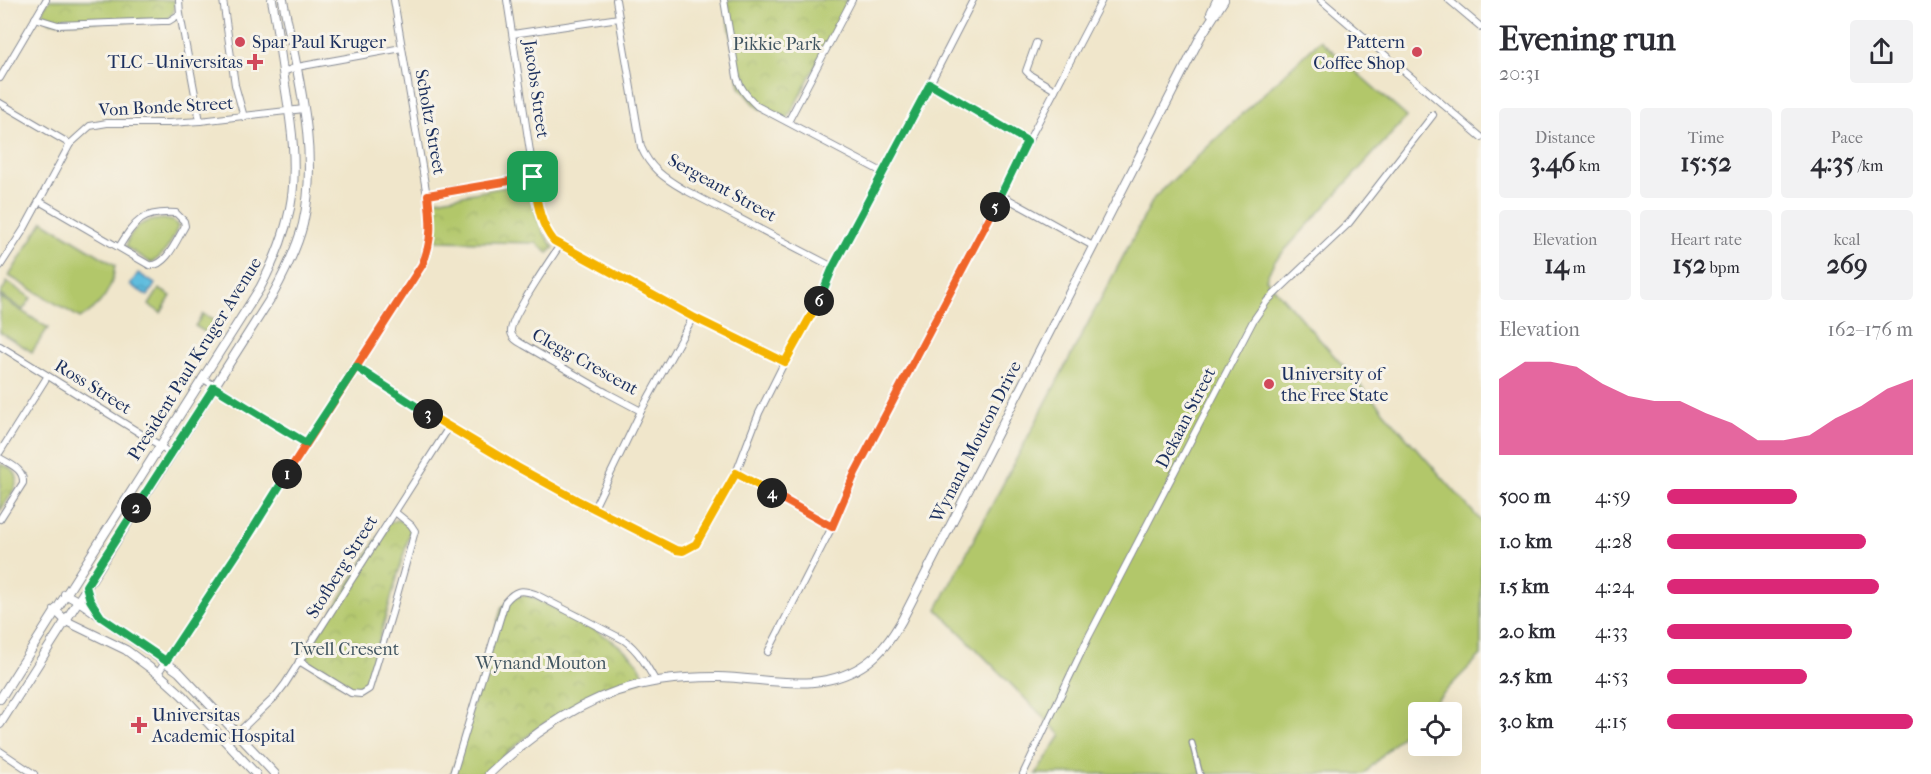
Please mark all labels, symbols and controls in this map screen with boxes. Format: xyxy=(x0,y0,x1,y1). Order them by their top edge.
text: Evening run xyxy=(1499,20,1676,59)
button: share xyxy=(1850,20,1913,83)
place label: Spar Paul Kruger xyxy=(252,32,386,53)
place label: Pattern Coffee Shop xyxy=(1313,32,1406,74)
park label: Pikkie Park xyxy=(733,34,822,55)
marker: Spar Paul Kruger xyxy=(233,35,247,49)
street label: Jacobs Street xyxy=(518,36,553,140)
marker: Pattern Coffee Shop xyxy=(1410,45,1424,59)
place label: TLC - Universitas xyxy=(108,52,243,73)
marker: TLC - Universitas xyxy=(248,55,262,69)
text: 20:31 xyxy=(1499,62,1541,85)
street label: Scholtz Street xyxy=(410,68,450,177)
street label: Von Bonde Street xyxy=(97,93,235,121)
text: Distance xyxy=(1535,128,1595,147)
text: Time xyxy=(1688,128,1724,147)
text: Pace xyxy=(1831,128,1863,147)
text: 3.46 xyxy=(1530,147,1575,178)
text: 15:52 xyxy=(1680,147,1732,178)
text: 4:35 xyxy=(1811,147,1854,178)
street label: Sergeant Street xyxy=(664,150,780,227)
pin xyxy=(507,151,558,202)
text: km xyxy=(1575,156,1600,175)
text: /km xyxy=(1854,156,1883,175)
icon: arrive xyxy=(516,160,549,193)
pin: 5 xyxy=(980,192,1010,222)
text: 5 xyxy=(992,197,998,216)
text: Elevation xyxy=(1533,230,1597,249)
text: Heart rate xyxy=(1670,230,1742,249)
text: kcal xyxy=(1834,230,1860,249)
text: 14 xyxy=(1544,249,1569,280)
text: 152 xyxy=(1672,249,1706,280)
text: 269 xyxy=(1826,249,1868,280)
street label: President Paul Kruger Avenue xyxy=(124,253,266,464)
text: m xyxy=(1569,258,1586,277)
text: bpm xyxy=(1706,258,1740,277)
pin: 6 xyxy=(804,286,834,316)
text: 6 xyxy=(815,291,823,310)
text: Elevation xyxy=(1499,318,1580,341)
text: 162–176 m xyxy=(1828,318,1913,341)
street label: Clegg Crescent xyxy=(528,324,642,400)
street label: Ross Street xyxy=(51,355,136,419)
street label: Wynand Mouton Drive xyxy=(926,358,1026,527)
street label: Dekaan Street xyxy=(1152,364,1221,472)
place label: University of the Free State xyxy=(1281,364,1389,406)
marker: University of the Free State xyxy=(1262,377,1276,391)
pin: 3 xyxy=(413,399,443,429)
text: 3 xyxy=(425,404,431,423)
pin: 1 xyxy=(272,459,302,489)
text: 1 xyxy=(284,464,290,483)
pin: 4 xyxy=(757,478,787,508)
text: 4 xyxy=(767,483,777,502)
text: 500 m xyxy=(1499,485,1551,508)
text: 4:59 xyxy=(1595,485,1631,508)
pin: 2 xyxy=(121,493,151,523)
text: 2 xyxy=(132,498,140,517)
street label: Stofberg Street xyxy=(302,511,382,622)
text: 1.0 km xyxy=(1499,530,1552,553)
text: 4:28 xyxy=(1595,530,1632,553)
text: 1.5 km xyxy=(1499,575,1549,598)
text: 4:24 xyxy=(1595,575,1634,598)
text: 2.0 km xyxy=(1499,620,1555,643)
text: 4:33 xyxy=(1595,620,1628,643)
park label: Twell Cresent xyxy=(291,639,400,660)
park label: Wynand Mouton xyxy=(475,653,607,674)
text: 2.5 km xyxy=(1499,665,1552,688)
text: 4:53 xyxy=(1595,665,1629,688)
map controls xyxy=(1408,702,1462,756)
button: locate xyxy=(1408,702,1462,756)
place label: Universitas Academic Hospital xyxy=(151,705,295,747)
text: 3.0 km xyxy=(1499,710,1553,733)
text: 4:15 xyxy=(1595,710,1627,733)
marker: Universitas Academic Hospital xyxy=(130,716,148,734)

